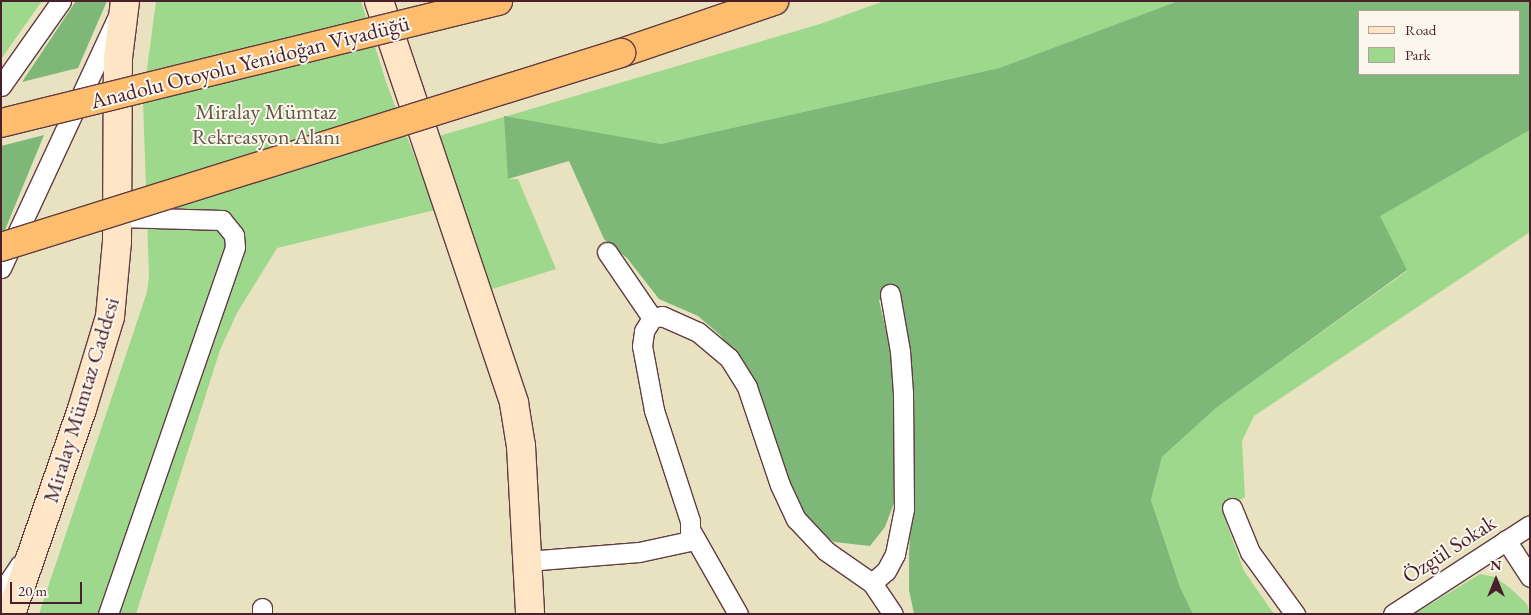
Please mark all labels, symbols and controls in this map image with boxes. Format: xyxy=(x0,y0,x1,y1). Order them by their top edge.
street label: Anadolu Otoyolu Yenidoğan Viyadüğü xyxy=(88,10,412,114)
legend xyxy=(1358,10,1521,75)
text: Road xyxy=(1405,20,1436,39)
text: Park xyxy=(1405,45,1431,64)
park label: Miralay Mümtaz Rekreasyon Alanı xyxy=(192,98,340,150)
street label: Miralay Mümtaz Caddesi xyxy=(37,294,125,506)
street label: Özgül Sokak xyxy=(1397,509,1501,589)
north arrow xyxy=(1471,555,1521,605)
text: N xyxy=(1490,556,1502,574)
scale bar xyxy=(12,572,85,604)
text: 20 m xyxy=(18,581,47,600)

